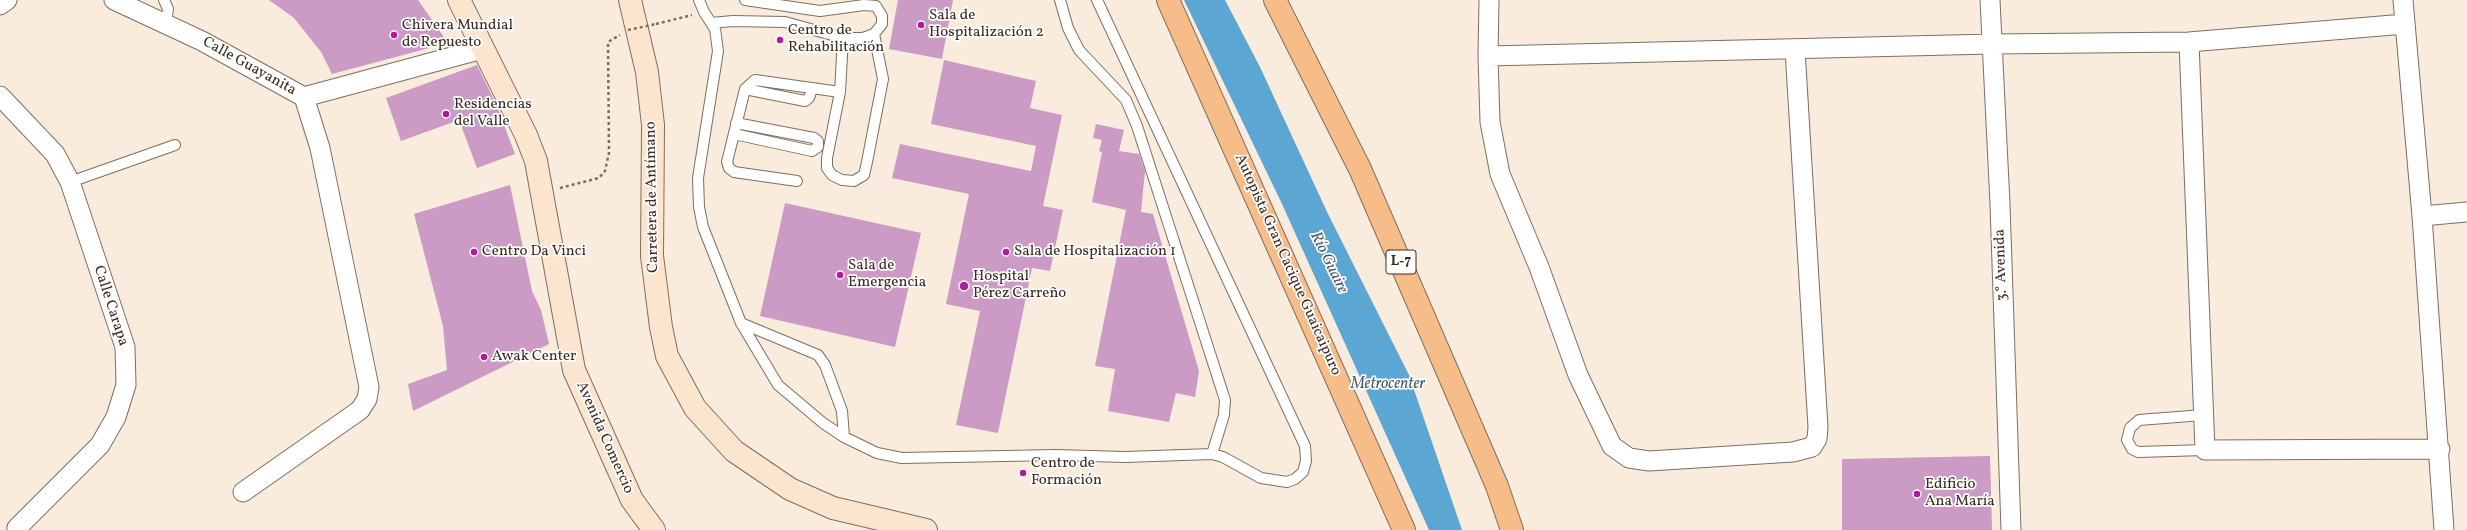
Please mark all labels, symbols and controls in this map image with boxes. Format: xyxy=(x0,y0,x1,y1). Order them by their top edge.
place label: Sala de Hospitalización 2 xyxy=(929,7,1044,42)
place label: Chivera Mundial de Repuesto xyxy=(402,17,513,52)
marker: Sala de Hospitalización 2 xyxy=(916,20,926,30)
place label: Centro de Rehabilitación xyxy=(788,22,884,57)
marker: Chivera Mundial de Repuesto xyxy=(389,30,399,40)
street label: Calle Guayanita xyxy=(199,34,299,100)
marker: Centro de Rehabilitación xyxy=(775,35,785,45)
place label: Residencias del Valle xyxy=(454,96,532,131)
marker: Residencias del Valle xyxy=(441,109,451,119)
street label: Carretera de Antímano xyxy=(643,121,663,273)
street label: Autopista Gran Cacique Guaicaipuro xyxy=(1230,152,1344,378)
street label: 3.° Avenida xyxy=(1992,228,2012,302)
water label: Río Guaire xyxy=(1305,229,1351,297)
place label: Centro Da Vinci xyxy=(482,243,586,261)
place label: Sala de Hospitalización 1 xyxy=(1014,243,1176,261)
marker: Centro Da Vinci xyxy=(469,247,479,257)
marker: Sala de Hospitalización 1 xyxy=(1001,247,1011,257)
road number: L-7 xyxy=(1386,250,1416,274)
place label: Sala de Emergencia xyxy=(848,257,926,292)
street label: Calle Carapa xyxy=(89,264,131,348)
place label: Hospital Pérez Carreño xyxy=(973,268,1066,303)
marker: Sala de Emergencia xyxy=(835,270,845,280)
marker: Hospital Pérez Carreño xyxy=(958,280,970,292)
place label: Awak Center xyxy=(492,348,576,366)
marker: Awak Center xyxy=(479,352,489,362)
water label: Metrocenter xyxy=(1351,375,1425,395)
street label: Avenida Comercio xyxy=(571,379,637,497)
place label: Centro de Formación xyxy=(1031,455,1102,490)
marker: Centro de Formación xyxy=(1018,468,1028,478)
place label: Edificio Ana María xyxy=(1925,476,1995,511)
marker: Edificio Ana María xyxy=(1912,489,1922,499)

